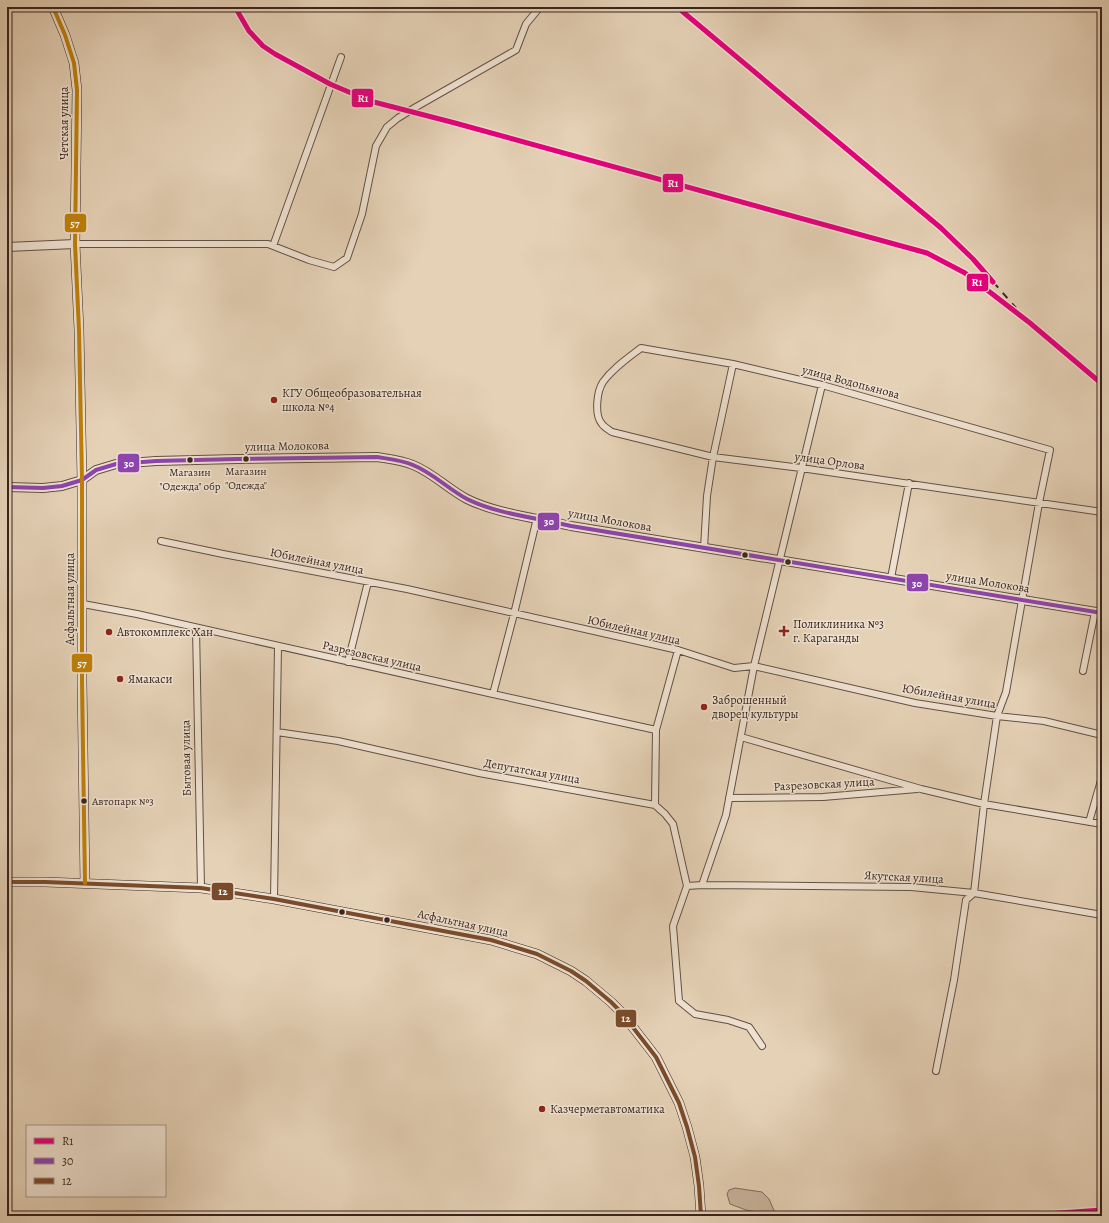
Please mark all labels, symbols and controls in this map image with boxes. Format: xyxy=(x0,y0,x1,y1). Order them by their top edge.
street label: Четская улица xyxy=(56,86,72,160)
line badge: R1 xyxy=(351,88,374,108)
text: R1 xyxy=(358,91,369,106)
line badge: R1 xyxy=(662,173,684,193)
text: R1 xyxy=(668,176,679,191)
line badge: 57 xyxy=(64,213,87,233)
text: 57 xyxy=(70,216,80,231)
line badge: R1 xyxy=(966,273,989,292)
text: R1 xyxy=(972,275,983,290)
street label: улица Водопьянова xyxy=(800,361,902,403)
place label: КГУ Общеобразовательная школа №4 xyxy=(282,385,422,415)
marker: КГУ Общеобразовательная школа №4 xyxy=(269,395,279,405)
street label: улица Молокова xyxy=(244,437,330,455)
street label: улица Орлова xyxy=(793,448,867,474)
line badge: 30 xyxy=(117,453,140,473)
marker: Магазин "Одежда" xyxy=(241,454,251,464)
marker: Магазин "Одежда" обр xyxy=(185,455,195,465)
text: 30 xyxy=(124,456,135,471)
place label: Магазин "Одежда" xyxy=(225,464,267,493)
place label: Магазин "Одежда" обр xyxy=(159,465,221,494)
street label: улица Молокова xyxy=(566,505,653,535)
line badge: 30 xyxy=(537,512,560,531)
text: 30 xyxy=(544,514,555,529)
street label: Юбилейная улица xyxy=(269,544,366,578)
unlabelled marker xyxy=(740,550,750,560)
street label: Асфальтная улица xyxy=(62,552,78,646)
unlabelled marker xyxy=(783,557,793,567)
street label: улица Молокова xyxy=(944,567,1031,597)
line badge: 30 xyxy=(906,573,929,592)
text: 30 xyxy=(912,576,923,591)
street label: Юбилейная улица xyxy=(586,612,683,649)
place label: Поликлиника №3 г. Караганды xyxy=(793,616,884,646)
place label: Автокомплекс Хан xyxy=(116,624,213,640)
marker: Поликлиника №3 г. Караганды xyxy=(778,625,790,637)
marker: Автокомплекс Хан xyxy=(104,627,114,637)
street label: Разрезовская улица xyxy=(321,637,424,675)
line badge: 57 xyxy=(71,653,93,673)
text: 57 xyxy=(77,656,87,671)
place label: Ямакаси xyxy=(128,671,173,687)
marker: Ямакаси xyxy=(115,674,125,684)
street label: Юбилейная улица xyxy=(901,680,998,712)
place label: Заброшенный дворец культуры xyxy=(711,692,798,722)
marker: Заброшенный дворец культуры xyxy=(699,702,709,712)
street label: Бытовая улица xyxy=(177,719,195,796)
street label: Депутатская улица xyxy=(483,755,582,787)
street label: Разрезовская улица xyxy=(773,773,875,795)
place label: Автопарк №3 xyxy=(91,794,154,809)
marker: Автопарк №3 xyxy=(79,796,89,806)
street label: Якутская улица xyxy=(864,867,945,887)
line badge: 12 xyxy=(211,882,234,901)
text: 12 xyxy=(218,884,228,899)
street label: Асфальтная улица xyxy=(415,905,510,941)
unlabelled marker xyxy=(337,907,347,917)
unlabelled marker xyxy=(382,915,392,925)
line badge: 12 xyxy=(615,1009,637,1028)
text: 12 xyxy=(621,1011,631,1026)
place label: Казчерметавтоматика xyxy=(550,1101,665,1117)
marker: Казчерметавтоматика xyxy=(537,1104,547,1114)
legend xyxy=(26,1125,166,1197)
text: R1 xyxy=(62,1133,73,1149)
text: 30 xyxy=(62,1153,73,1169)
text: 12 xyxy=(62,1173,72,1189)

